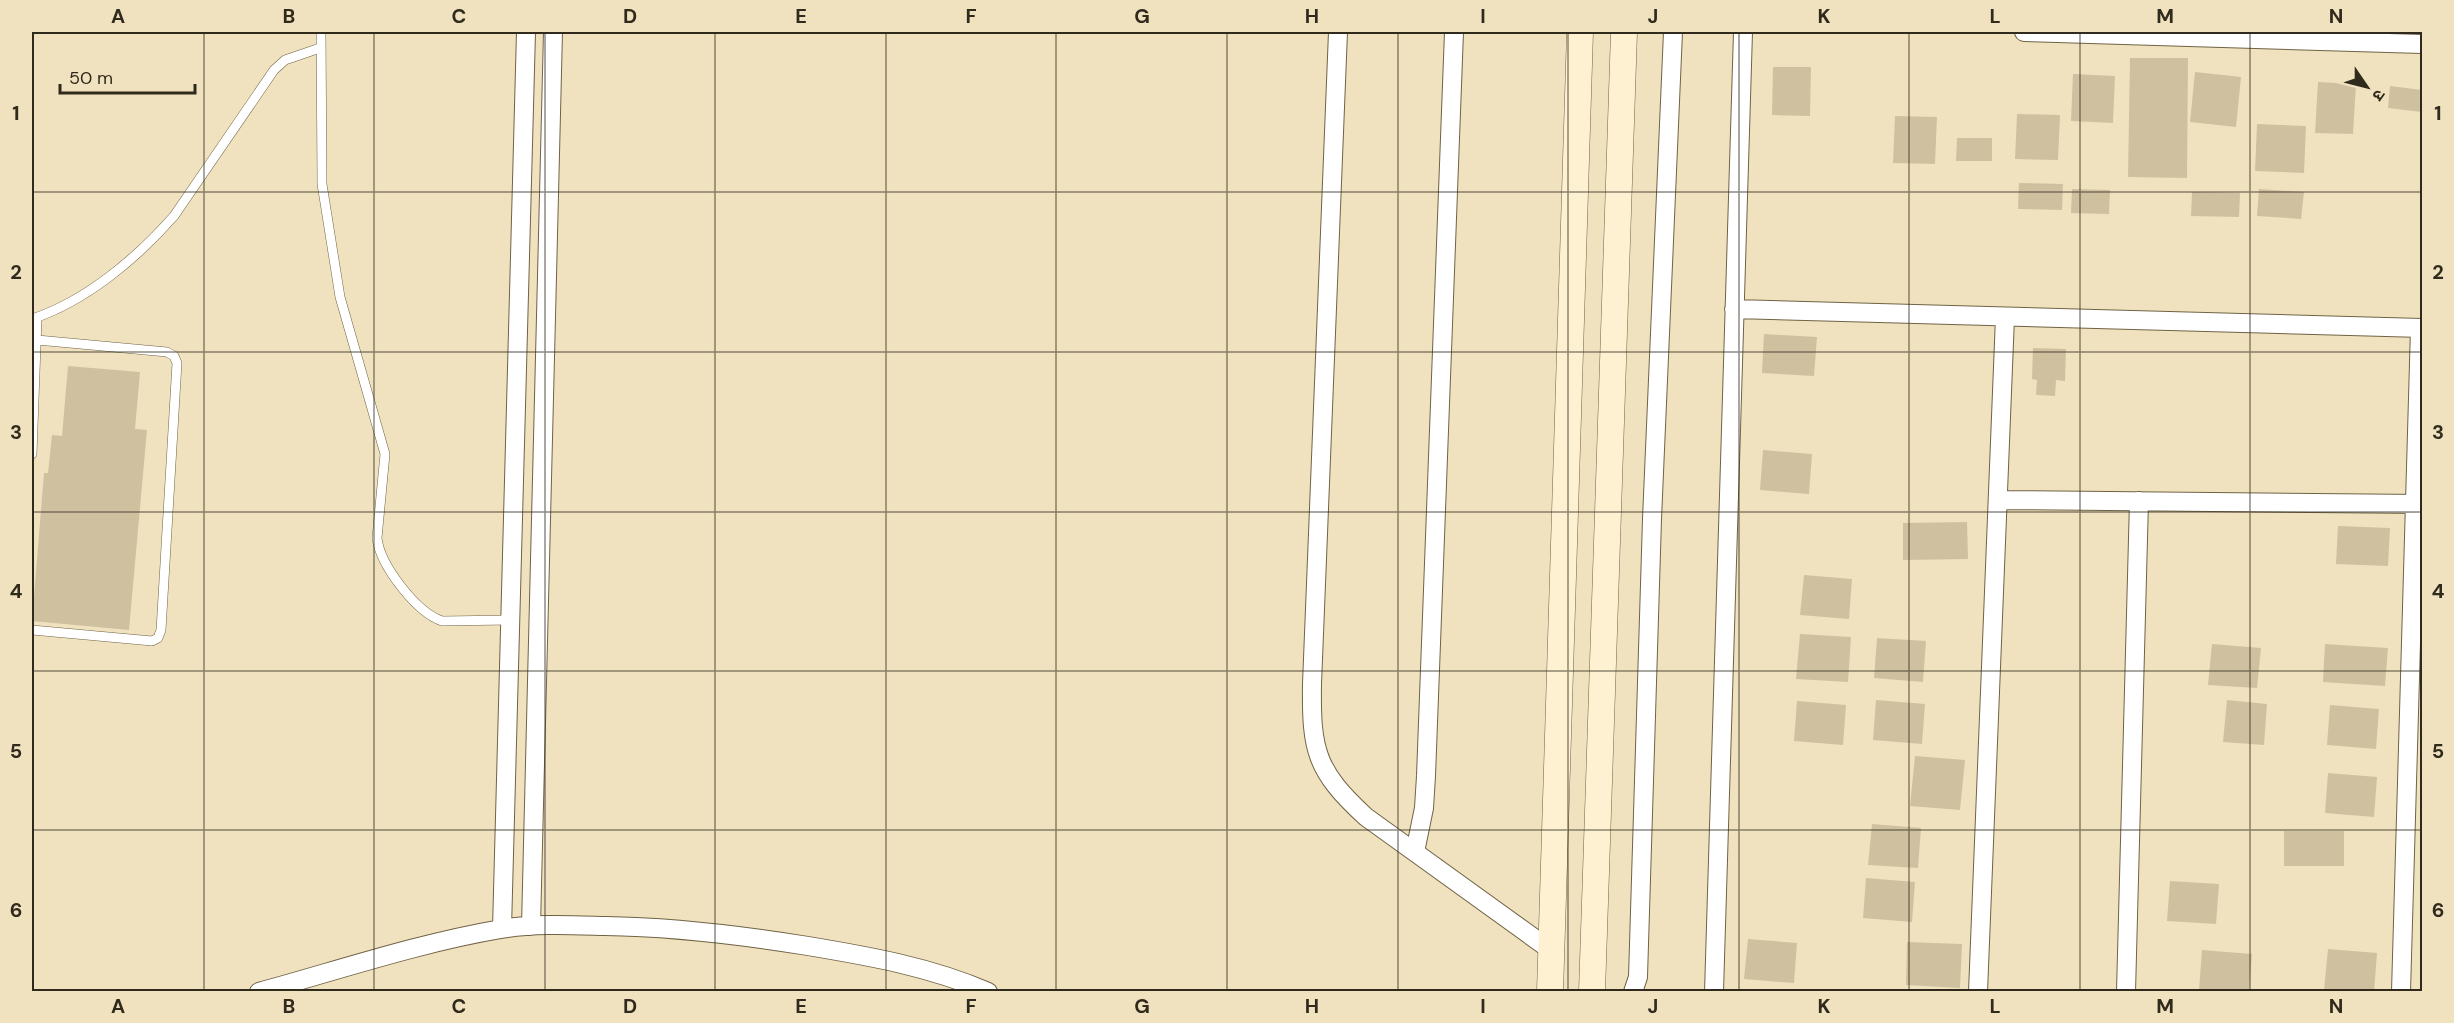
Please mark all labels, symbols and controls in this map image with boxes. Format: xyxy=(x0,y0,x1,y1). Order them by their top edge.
text: A xyxy=(111,3,125,29)
text: B xyxy=(283,3,295,29)
text: C xyxy=(452,3,466,29)
text: D xyxy=(623,3,637,29)
text: E xyxy=(795,3,807,29)
text: F xyxy=(965,3,977,29)
text: G xyxy=(1134,3,1150,29)
text: H xyxy=(1305,3,1319,29)
text: I xyxy=(1480,3,1486,29)
text: J xyxy=(1648,3,1658,29)
text: K xyxy=(1817,3,1831,29)
text: L xyxy=(1989,3,2001,29)
text: M xyxy=(2156,3,2174,29)
text: N xyxy=(2329,3,2343,29)
scale bar xyxy=(60,57,195,95)
north arrow xyxy=(2337,57,2397,117)
text: 50 m xyxy=(69,66,113,90)
text: उ xyxy=(2367,85,2390,106)
text: 1 xyxy=(12,100,20,126)
text: 1 xyxy=(2434,100,2442,126)
text: 2 xyxy=(10,259,22,285)
text: 2 xyxy=(2432,259,2444,285)
text: 3 xyxy=(10,419,22,445)
text: 3 xyxy=(2432,419,2444,445)
text: 4 xyxy=(10,578,23,604)
text: 4 xyxy=(2432,578,2445,604)
text: 5 xyxy=(10,738,22,764)
text: 5 xyxy=(2432,738,2444,764)
text: 6 xyxy=(10,897,22,923)
text: 6 xyxy=(2432,897,2444,923)
text: A xyxy=(111,993,125,1019)
text: B xyxy=(283,993,295,1019)
text: C xyxy=(452,993,466,1019)
text: D xyxy=(623,993,637,1019)
text: E xyxy=(795,993,807,1019)
text: F xyxy=(965,993,977,1019)
text: G xyxy=(1134,993,1150,1019)
text: H xyxy=(1305,993,1319,1019)
text: I xyxy=(1480,993,1486,1019)
text: J xyxy=(1648,993,1658,1019)
text: K xyxy=(1817,993,1831,1019)
text: L xyxy=(1989,993,2001,1019)
text: M xyxy=(2156,993,2174,1019)
text: N xyxy=(2329,993,2343,1019)

